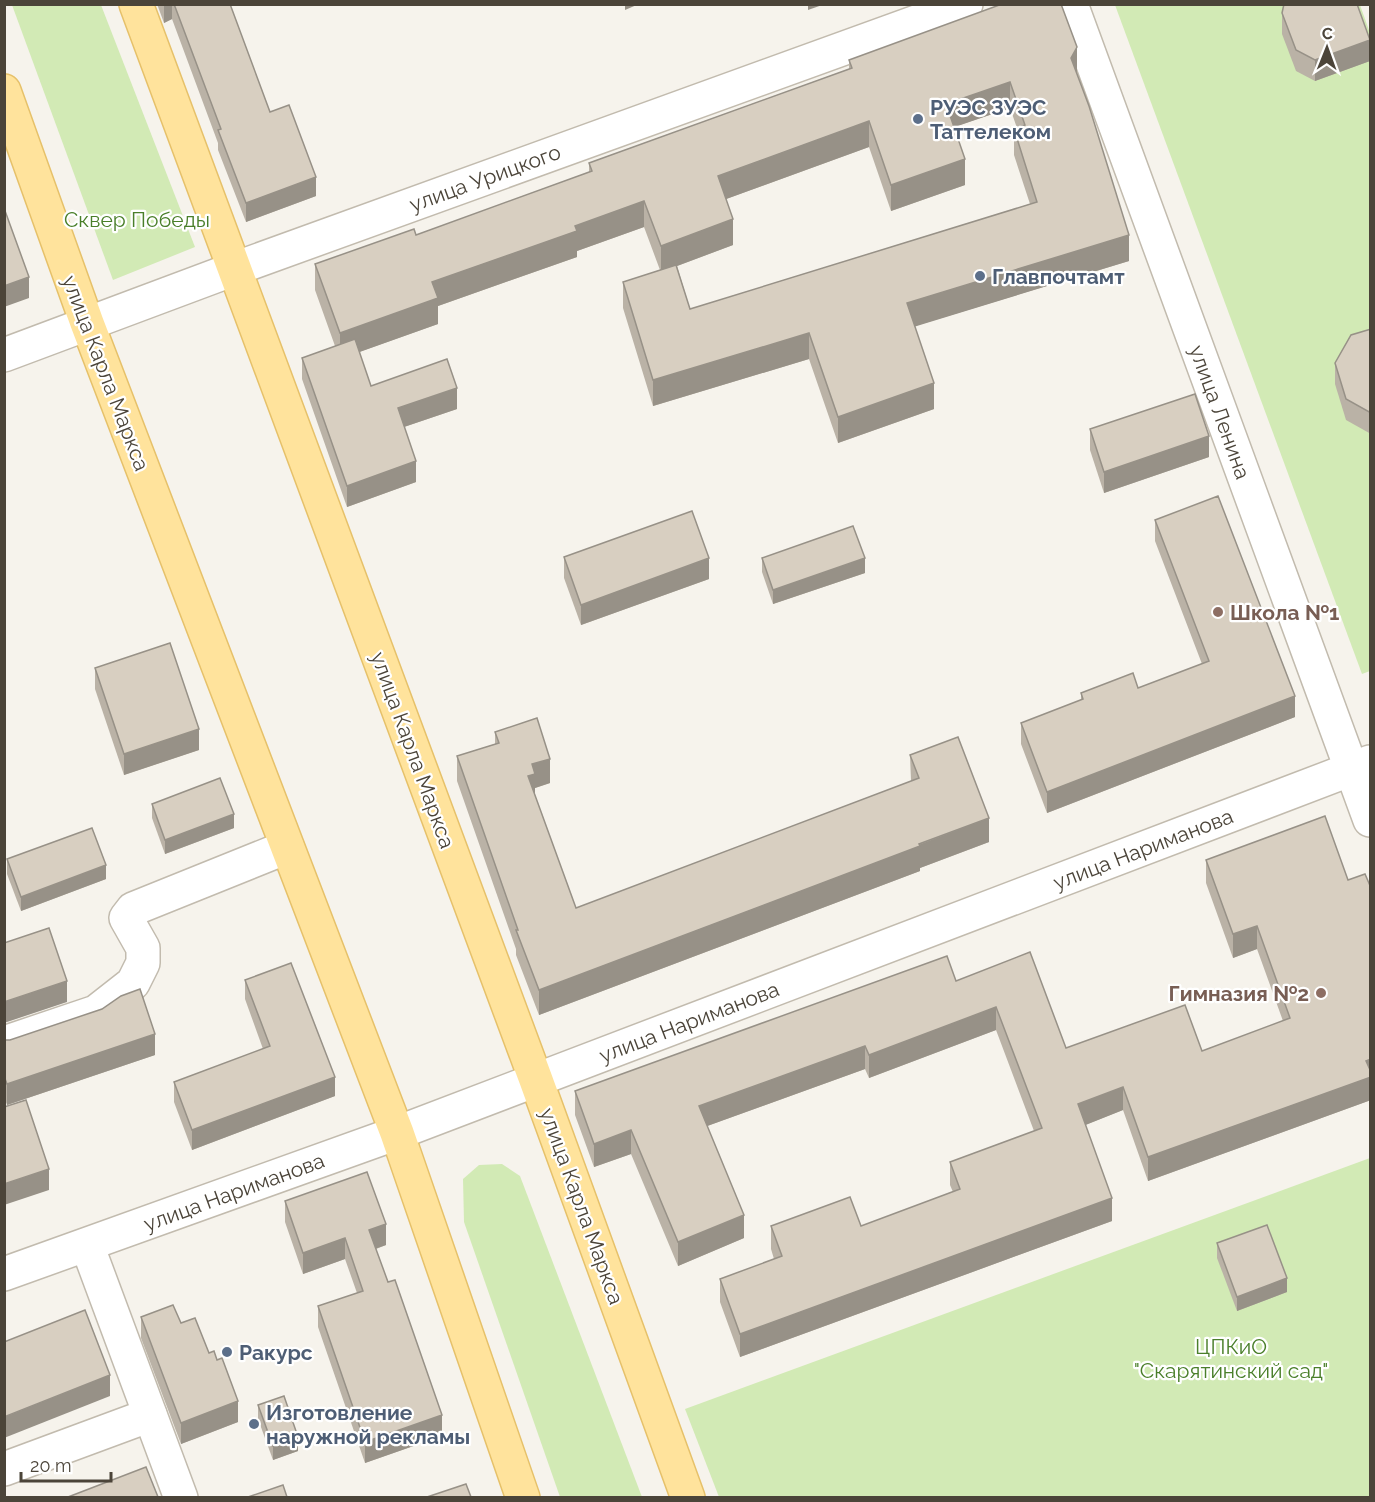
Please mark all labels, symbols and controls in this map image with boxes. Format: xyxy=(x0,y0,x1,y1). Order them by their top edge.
north arrow xyxy=(1297,18,1357,78)
text: С xyxy=(1322,24,1333,43)
place label: РУЭС ЗУЭС Таттелеком xyxy=(930,95,1051,144)
marker: РУЭС ЗУЭС Таттелеком xyxy=(911,112,925,126)
street label: улица Урицкого xyxy=(406,139,564,217)
park label: Сквер Победы xyxy=(64,207,210,232)
place label: Главпочтамт xyxy=(992,264,1125,289)
marker: Главпочтамт xyxy=(973,269,987,283)
street label: улица Карла Маркса xyxy=(57,272,155,474)
street label: улица Ленина xyxy=(1184,342,1256,482)
place label: Школа №1 xyxy=(1230,600,1339,625)
marker: Школа №1 xyxy=(1211,605,1225,619)
street label: улица Карла Маркса xyxy=(366,648,460,852)
street label: улица Нариманова xyxy=(1050,803,1236,895)
street label: улица Нариманова xyxy=(596,976,782,1068)
place label: Гимназия №2 xyxy=(1169,981,1309,1006)
marker: Гимназия №2 xyxy=(1314,986,1328,1000)
street label: улица Карла Маркса xyxy=(535,1104,629,1308)
street label: улица Нариманова xyxy=(140,1148,328,1236)
park label: ЦПКиО "Скарятинский сад" xyxy=(1134,1334,1328,1383)
place label: Ракурс xyxy=(239,1340,313,1365)
marker: Ракурс xyxy=(220,1345,234,1359)
place label: Изготовление наружной рекламы xyxy=(266,1400,470,1449)
marker: Изготовление наружной рекламы xyxy=(247,1417,261,1431)
scale bar xyxy=(21,1445,111,1483)
text: 20 m xyxy=(30,1455,72,1476)

